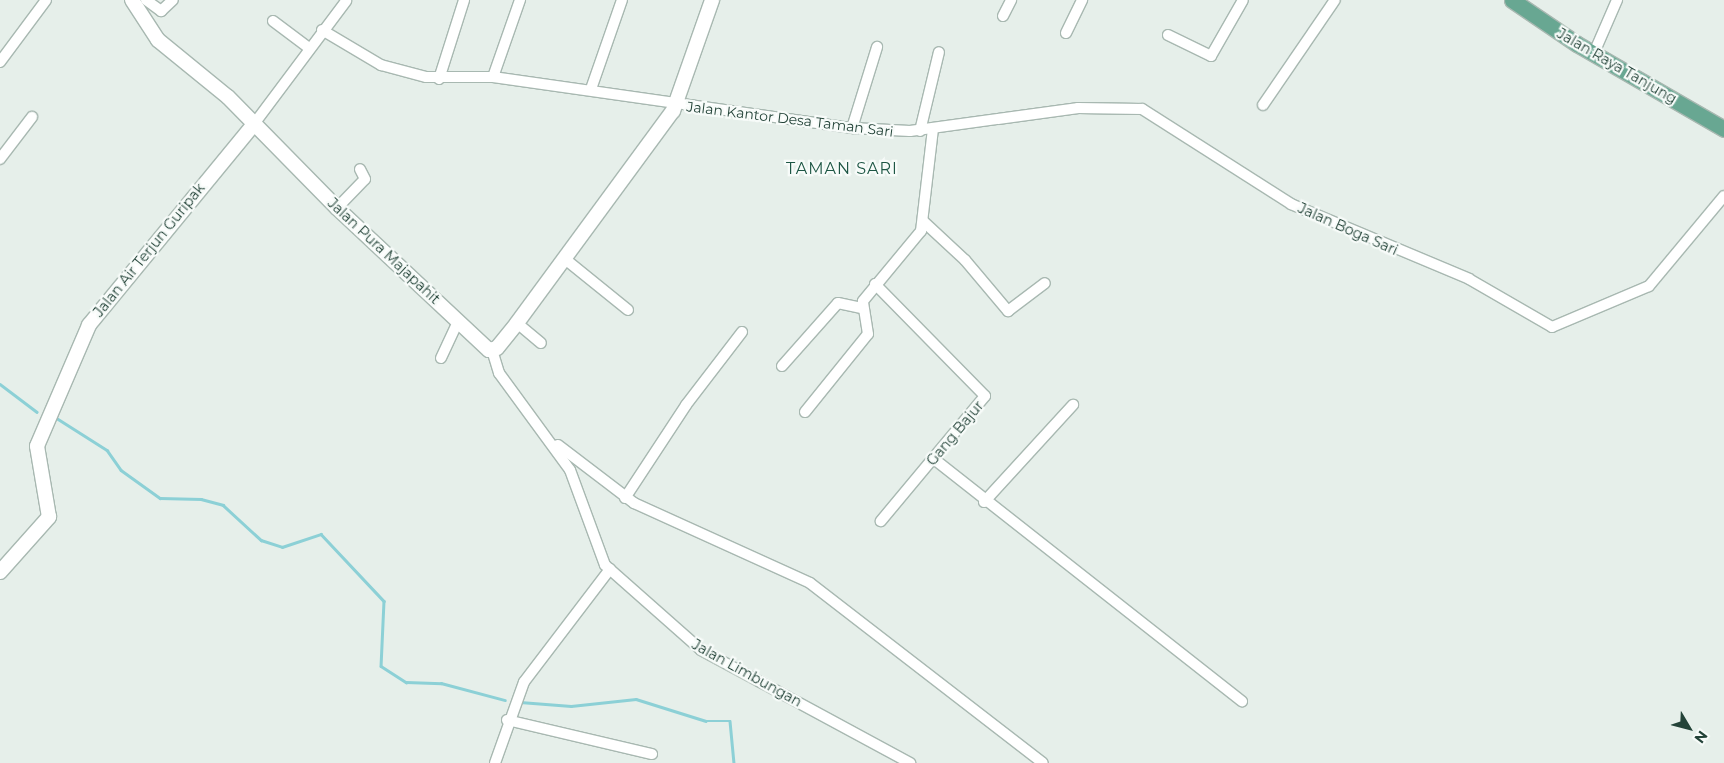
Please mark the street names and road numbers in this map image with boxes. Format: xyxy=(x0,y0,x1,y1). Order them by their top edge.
street label: Jalan Raya Tanjung xyxy=(1554,25,1680,107)
street label: Jalan Kantor Desa Taman Sari xyxy=(686,98,894,140)
street label: Jalan Air Terjun Guripak xyxy=(90,180,208,320)
street label: Jalan Pura Majapahit xyxy=(324,195,444,307)
street label: Jalan Boga Sari xyxy=(1296,199,1400,259)
street label: Gang Bajur xyxy=(923,397,987,469)
street label: Jalan Limbungan xyxy=(689,636,805,710)

